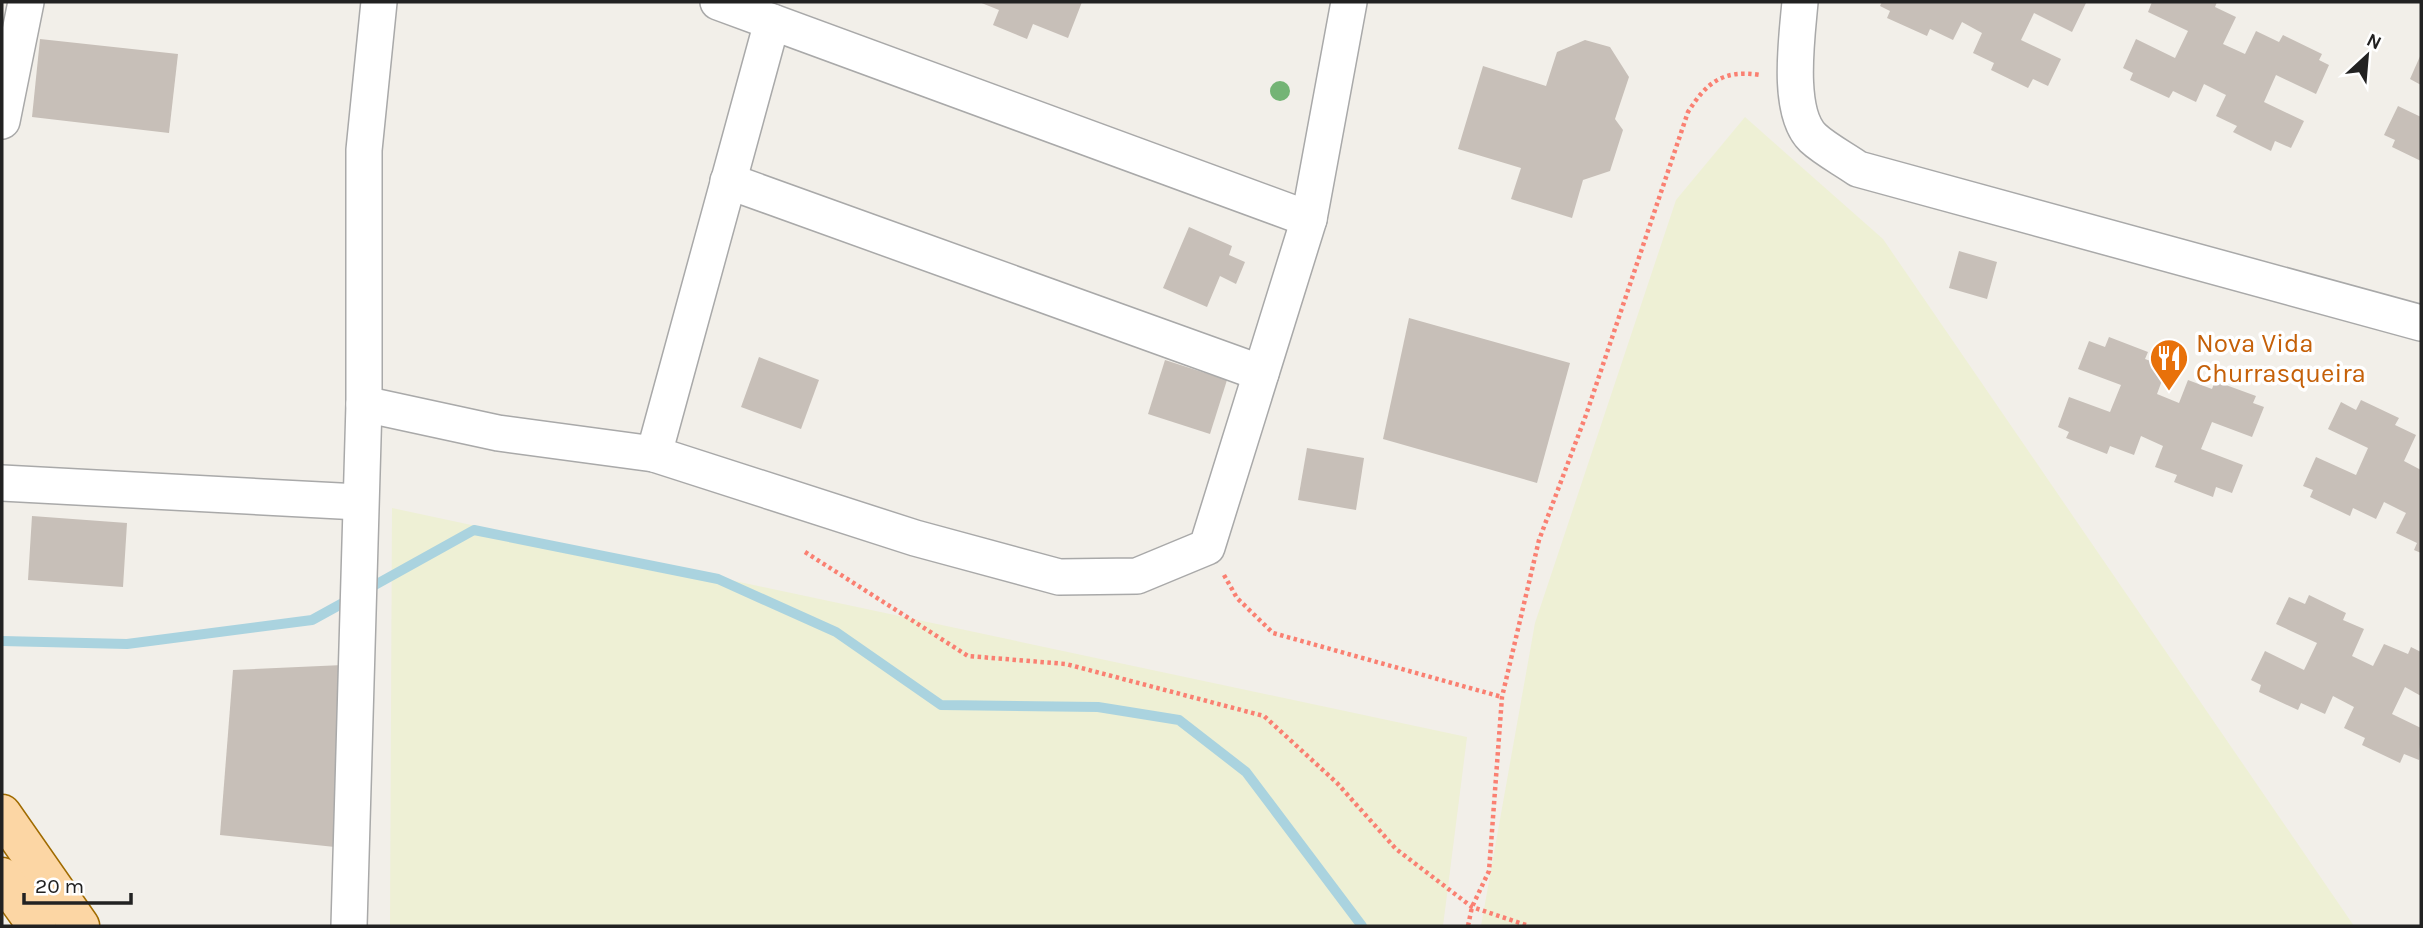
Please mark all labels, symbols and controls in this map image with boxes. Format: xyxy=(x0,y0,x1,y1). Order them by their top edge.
north arrow xyxy=(2332,21,2402,91)
text: N xyxy=(2363,29,2385,54)
place label: Nova Vida Churrasqueira xyxy=(2196,328,2366,389)
restaurant icon: Nova Vida Churrasqueira xyxy=(2148,337,2190,392)
scale bar xyxy=(24,862,131,906)
text: 20 m xyxy=(35,874,84,898)

